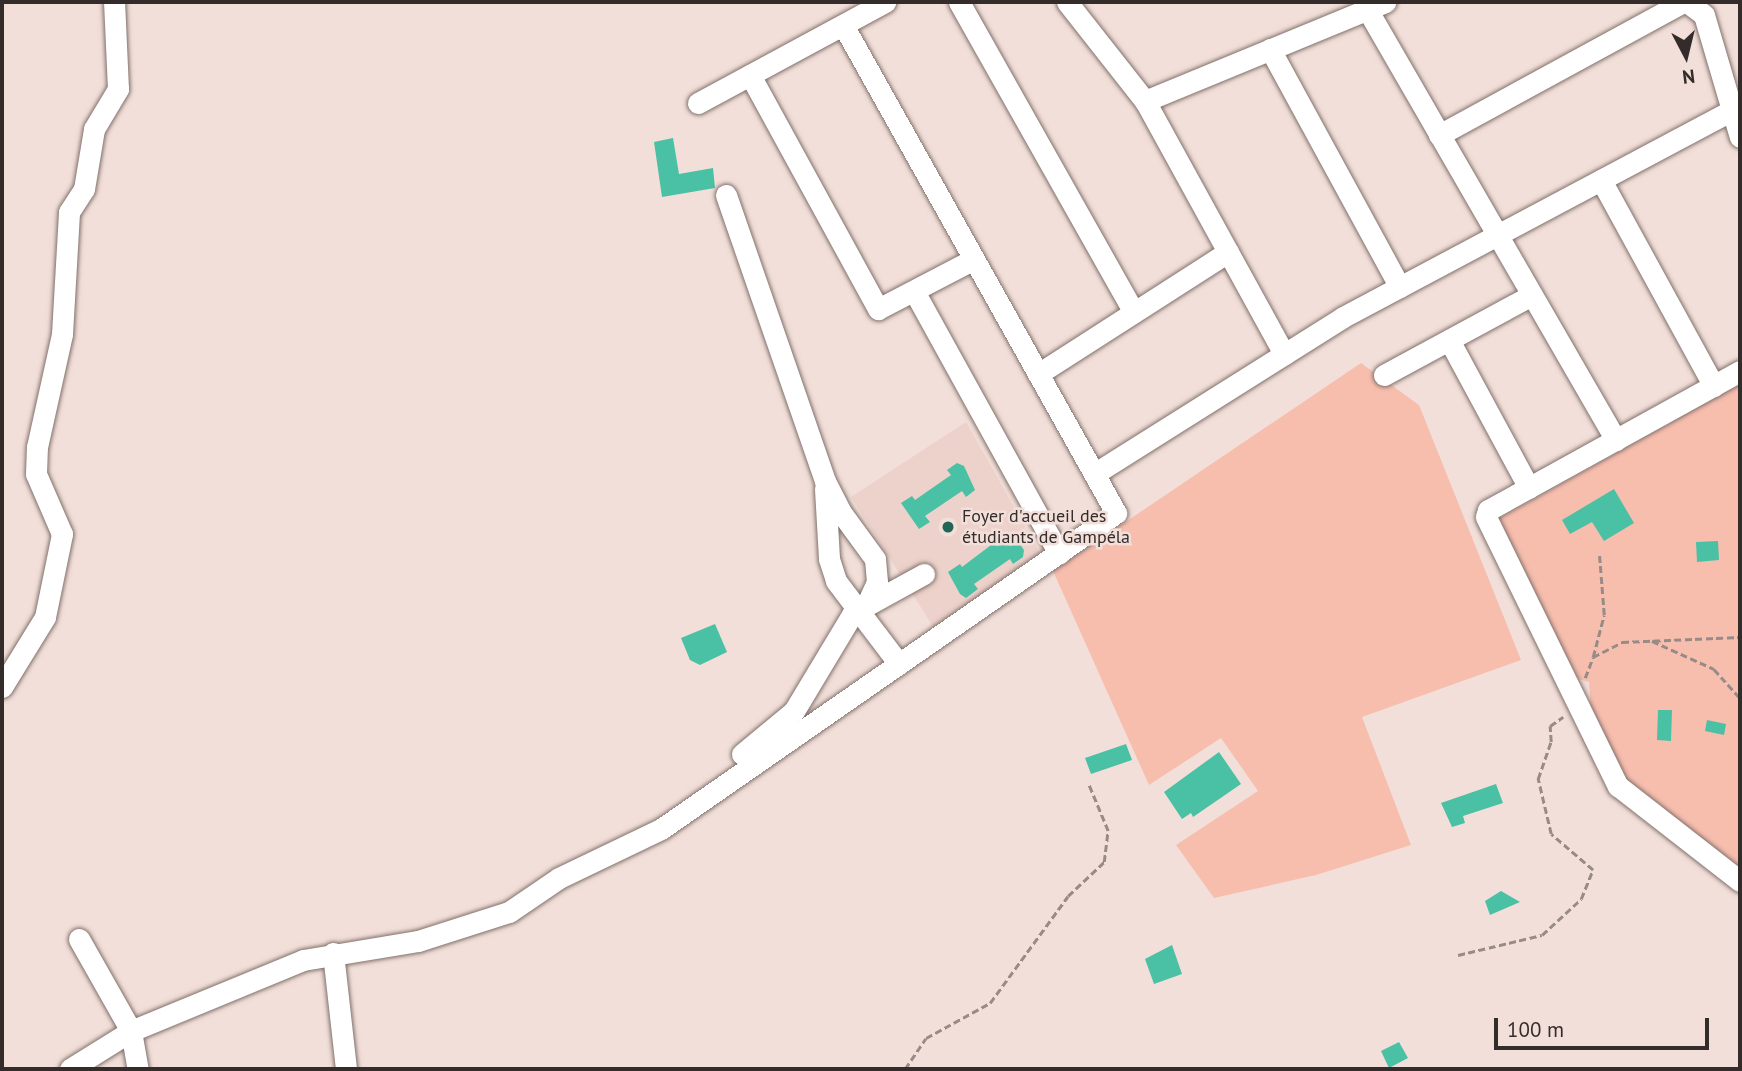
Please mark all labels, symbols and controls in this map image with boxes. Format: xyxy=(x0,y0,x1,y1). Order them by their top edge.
north arrow xyxy=(1651,21,1721,91)
text: N xyxy=(1681,64,1696,90)
place label: Foyer d'accueil des étudiants de Gampéla xyxy=(962,506,1130,548)
marker: Foyer d'accueil des étudiants de Gampéla xyxy=(940,519,956,535)
scale bar xyxy=(1497,1004,1712,1048)
text: 100 m xyxy=(1507,1016,1564,1043)

